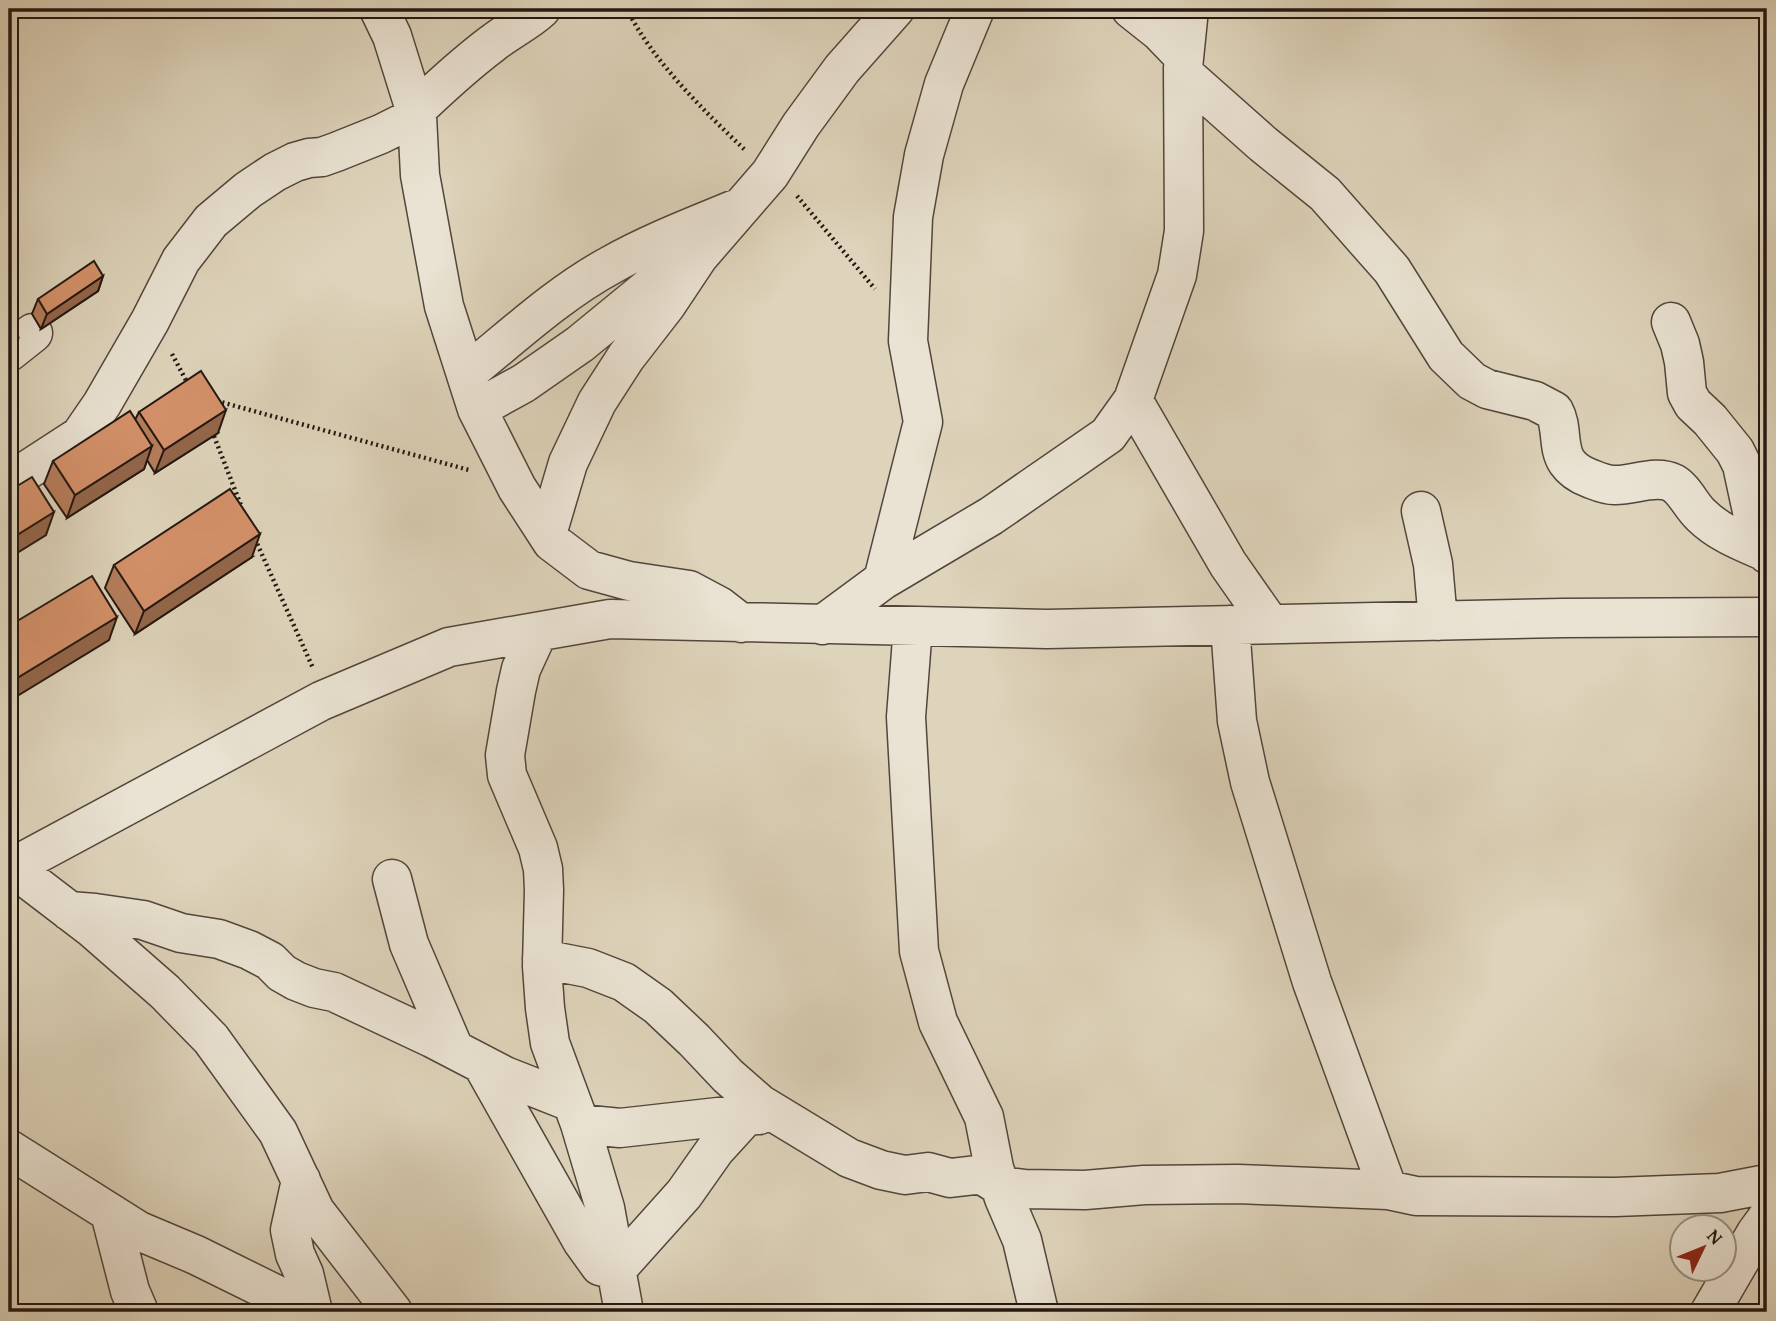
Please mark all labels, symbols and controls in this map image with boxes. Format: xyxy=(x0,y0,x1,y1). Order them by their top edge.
north arrow xyxy=(1668,1212,1738,1282)
text: N xyxy=(1701,1222,1730,1251)

